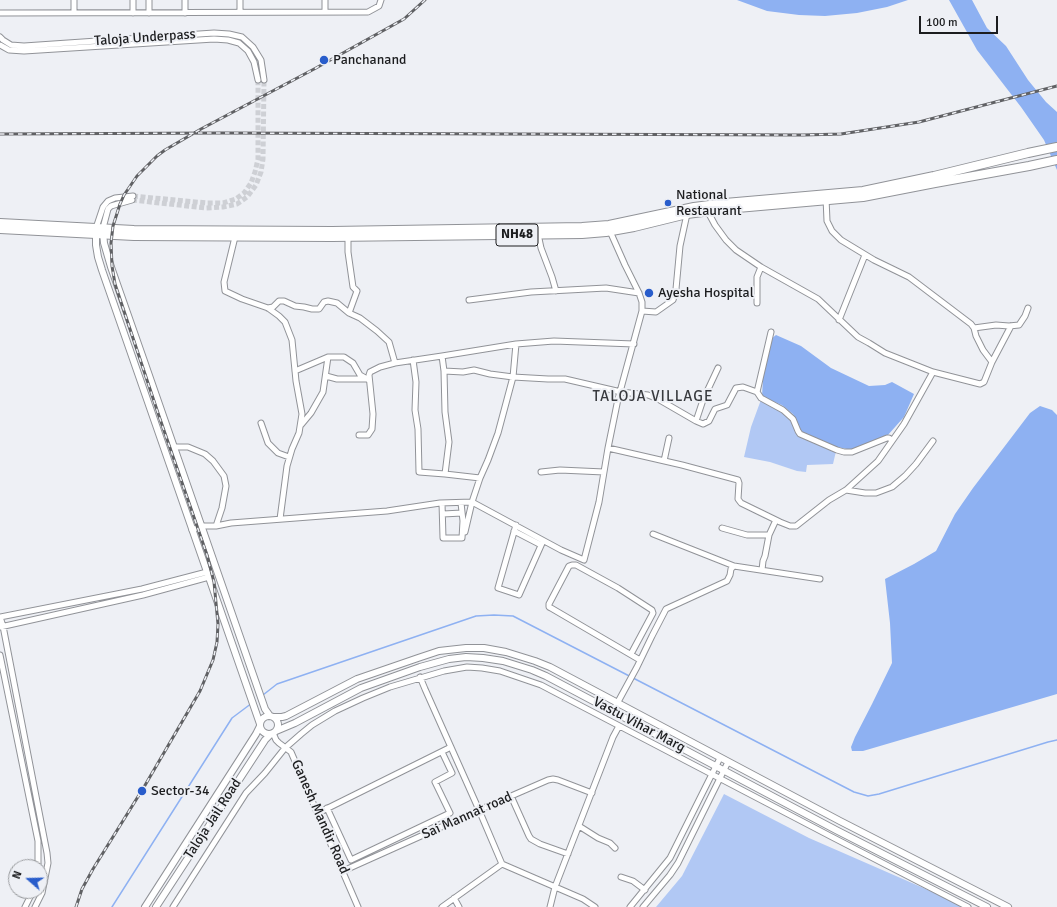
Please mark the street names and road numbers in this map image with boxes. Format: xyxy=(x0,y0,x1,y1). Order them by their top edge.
street label: Taloja Underpass xyxy=(94,26,196,50)
road number: NH48 xyxy=(496,224,538,246)
street label: Vastu Vihar Marg xyxy=(590,694,688,756)
street label: Ganesh Mandir Road xyxy=(287,757,353,877)
street label: Taloja Jail Road xyxy=(181,776,245,862)
street label: Sai Mannat road xyxy=(419,789,515,843)

